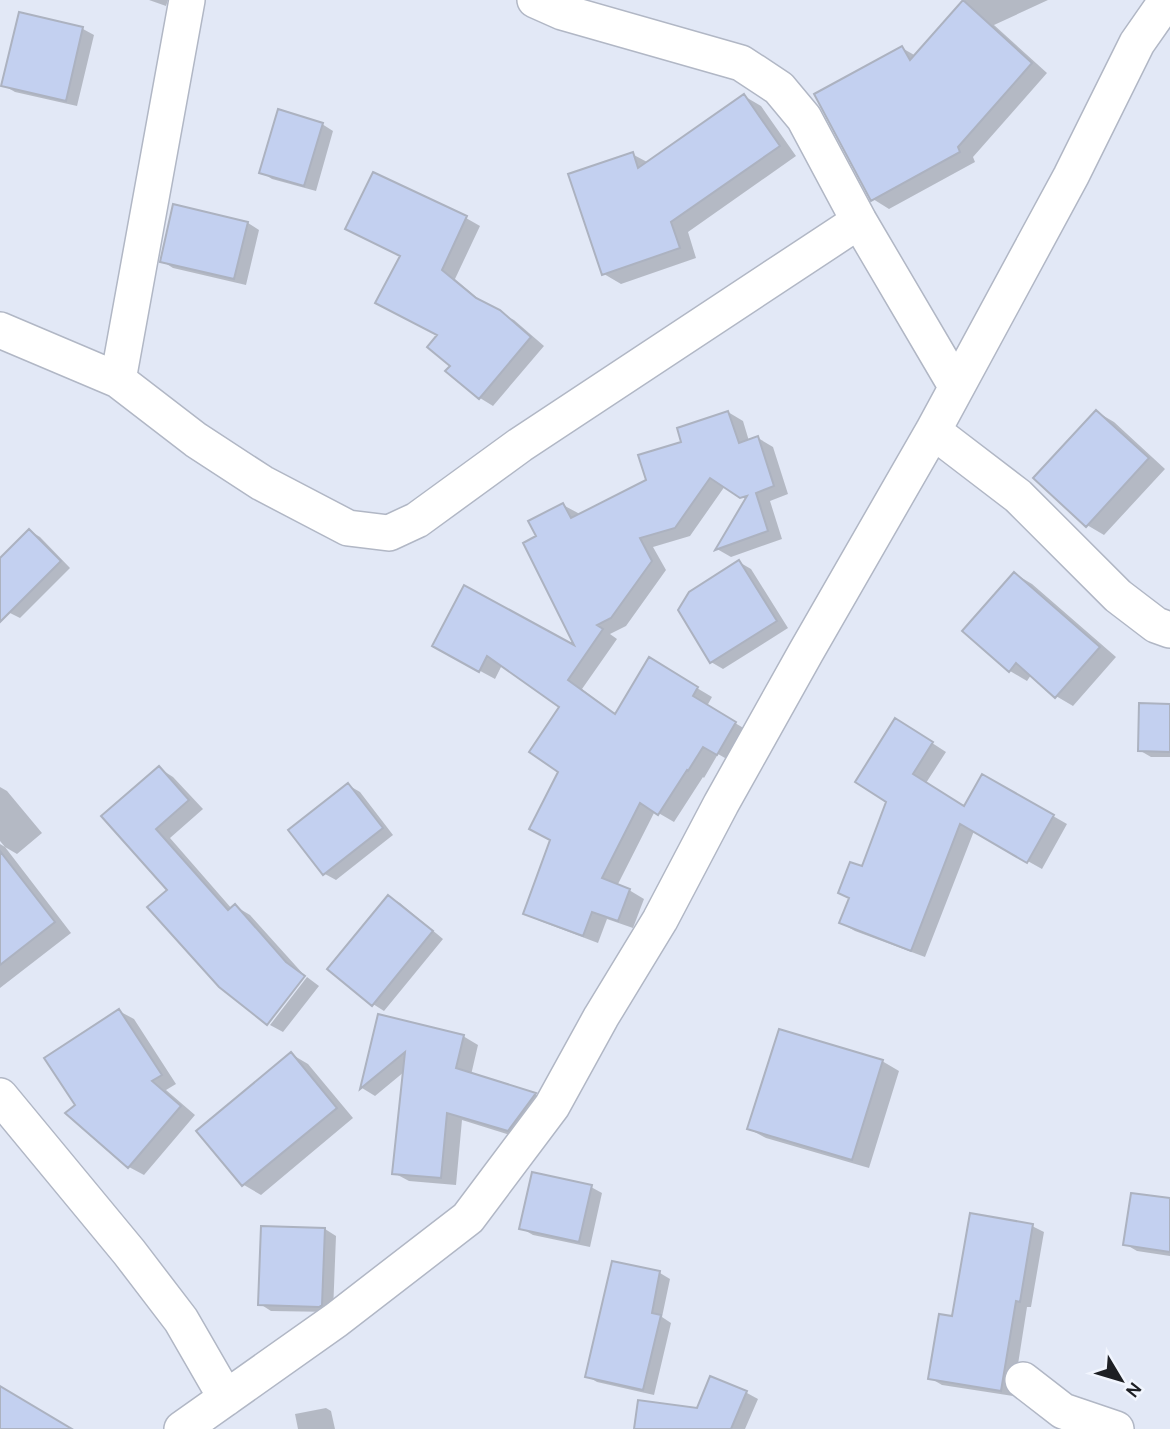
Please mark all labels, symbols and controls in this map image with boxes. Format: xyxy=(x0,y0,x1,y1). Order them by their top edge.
north arrow xyxy=(1086,1345,1156,1415)
text: N xyxy=(1121,1378,1146,1402)

